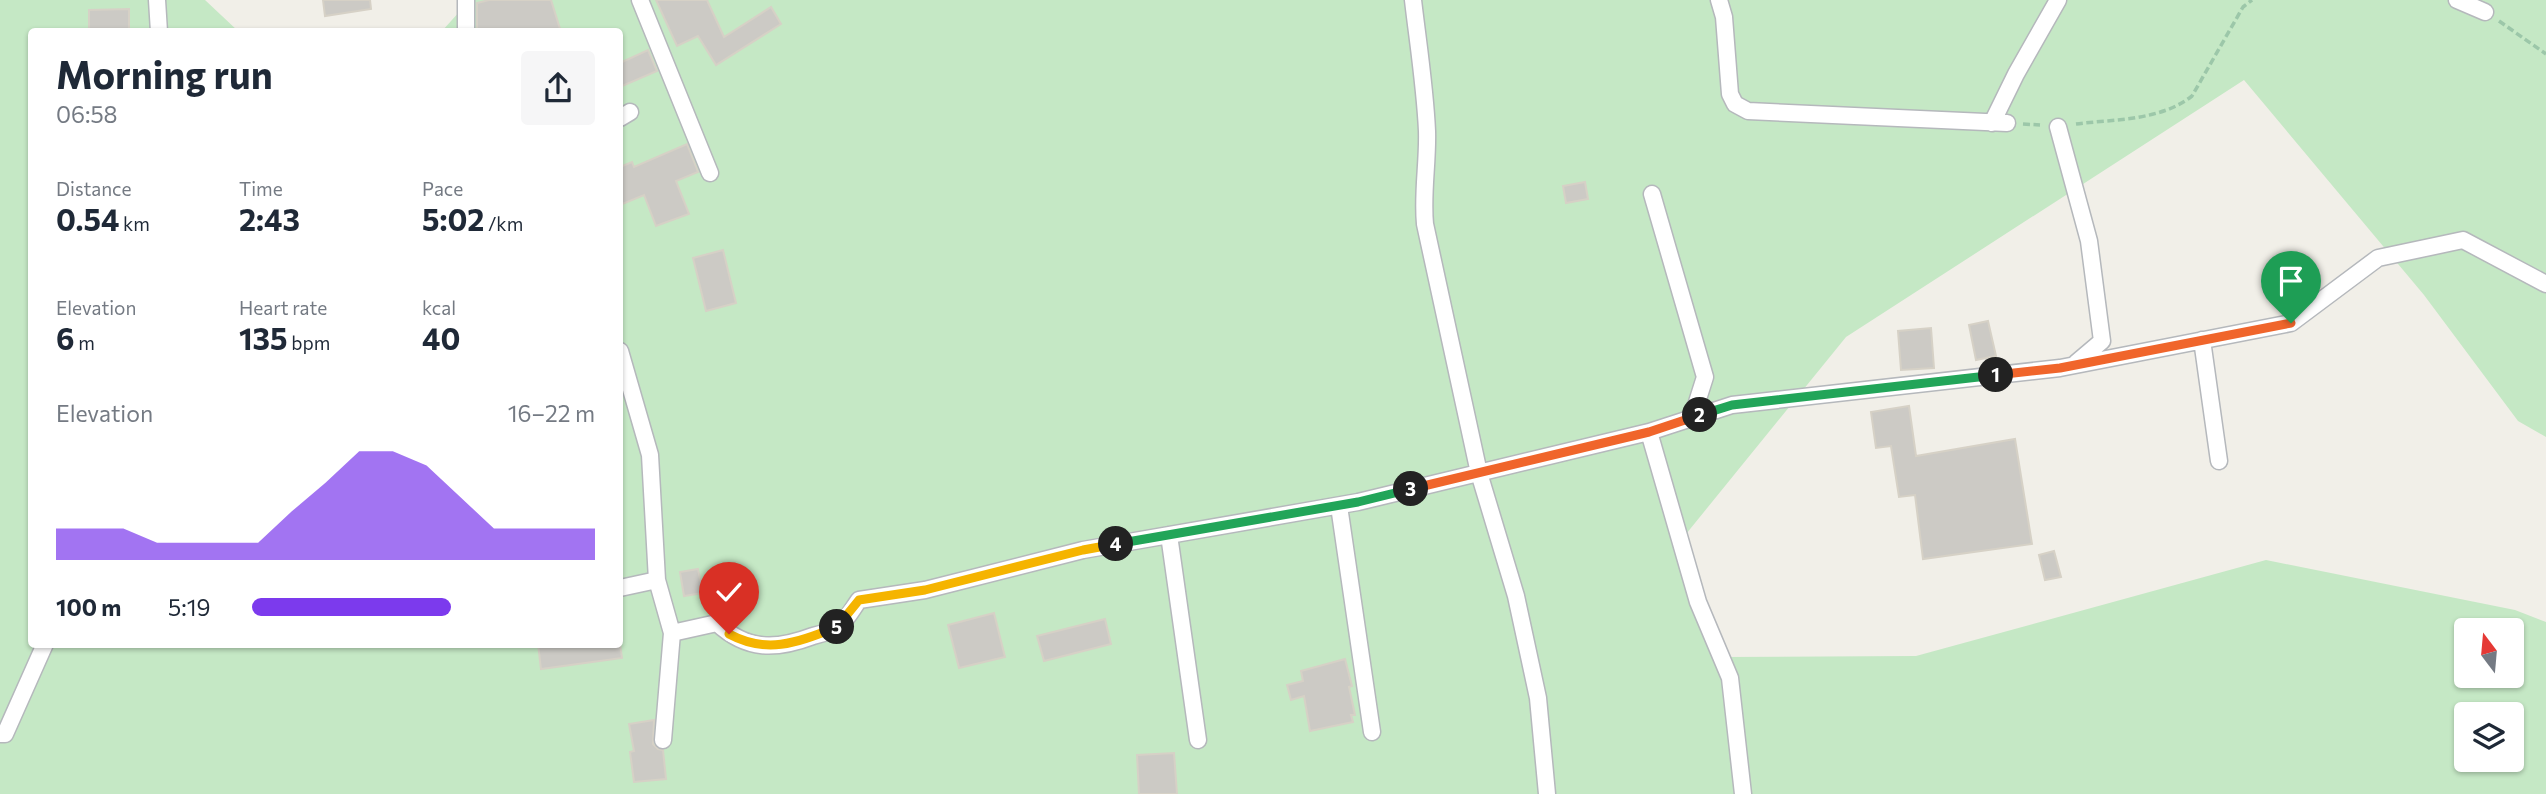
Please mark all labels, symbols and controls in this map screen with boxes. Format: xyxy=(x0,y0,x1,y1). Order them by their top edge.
text: Morning run xyxy=(56,50,273,97)
button: share xyxy=(521,51,595,125)
text: 06:58 xyxy=(56,100,118,128)
text: Distance xyxy=(56,177,132,200)
text: Time xyxy=(239,177,283,200)
text: Pace xyxy=(422,177,463,200)
text: 0.54 xyxy=(56,200,119,237)
text: 2:43 xyxy=(239,200,300,237)
text: 5:02 xyxy=(422,200,484,237)
text: km xyxy=(119,212,150,235)
text: /km xyxy=(484,212,523,235)
pin xyxy=(2261,251,2321,323)
icon: arrive xyxy=(2272,262,2310,300)
text: Elevation xyxy=(56,296,136,319)
text: Heart rate xyxy=(239,296,327,319)
text: kcal xyxy=(422,296,456,319)
text: 6 xyxy=(56,319,75,356)
text: 135 xyxy=(239,319,288,356)
text: 40 xyxy=(422,319,460,356)
text: m xyxy=(75,331,95,354)
text: bpm xyxy=(288,331,330,354)
pin: 1 xyxy=(1979,358,2014,392)
text: 1 xyxy=(1991,363,2000,386)
pin: 2 xyxy=(1682,398,1718,432)
text: Elevation xyxy=(56,399,153,427)
text: 16–22 m xyxy=(508,399,595,427)
text: 2 xyxy=(1694,403,1705,426)
pin: 3 xyxy=(1394,472,1428,506)
text: 3 xyxy=(1405,477,1416,500)
pin: 4 xyxy=(1098,526,1134,562)
text: 4 xyxy=(1110,532,1121,555)
pin xyxy=(699,562,759,634)
icon: check xyxy=(710,573,748,611)
text: 100 m xyxy=(56,593,121,621)
text: 5:19 xyxy=(168,593,210,621)
pin: 5 xyxy=(820,610,854,644)
text: 5 xyxy=(831,615,842,638)
north arrow xyxy=(2454,618,2524,688)
map controls xyxy=(2454,618,2524,772)
button: layers xyxy=(2454,702,2524,772)

